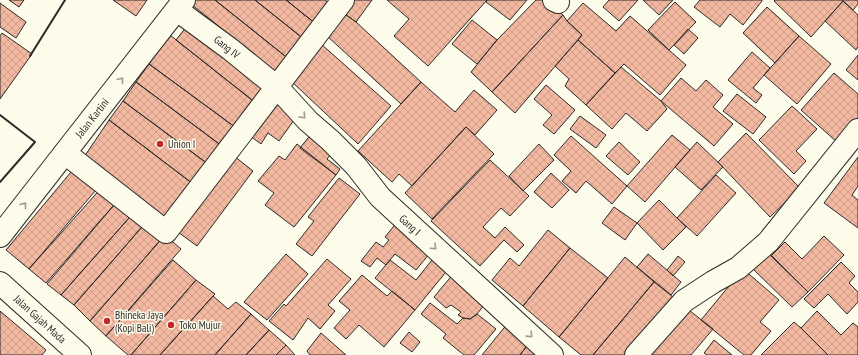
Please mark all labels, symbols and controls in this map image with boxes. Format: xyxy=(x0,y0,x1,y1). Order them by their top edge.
street label: Gang IV xyxy=(211,32,244,62)
one-way arrow xyxy=(117,78,124,85)
street label: Jalan Kartini xyxy=(71,95,112,141)
one-way arrow xyxy=(298,111,306,119)
place label: Union I xyxy=(168,137,195,151)
marker: Union I xyxy=(155,139,165,149)
one-way arrow xyxy=(19,202,26,209)
street label: Gang I xyxy=(396,212,424,238)
one-way arrow xyxy=(430,242,437,249)
street label: Jalan Gajah Mada xyxy=(10,291,69,346)
place label: Bhineka Jaya (Kopi Bali) xyxy=(115,308,163,335)
marker: Bhineka Jaya (Kopi Bali) xyxy=(102,316,112,326)
place label: Toko Mujur xyxy=(179,318,221,332)
marker: Toko Mujur xyxy=(166,320,176,330)
one-way arrow xyxy=(525,330,533,338)

